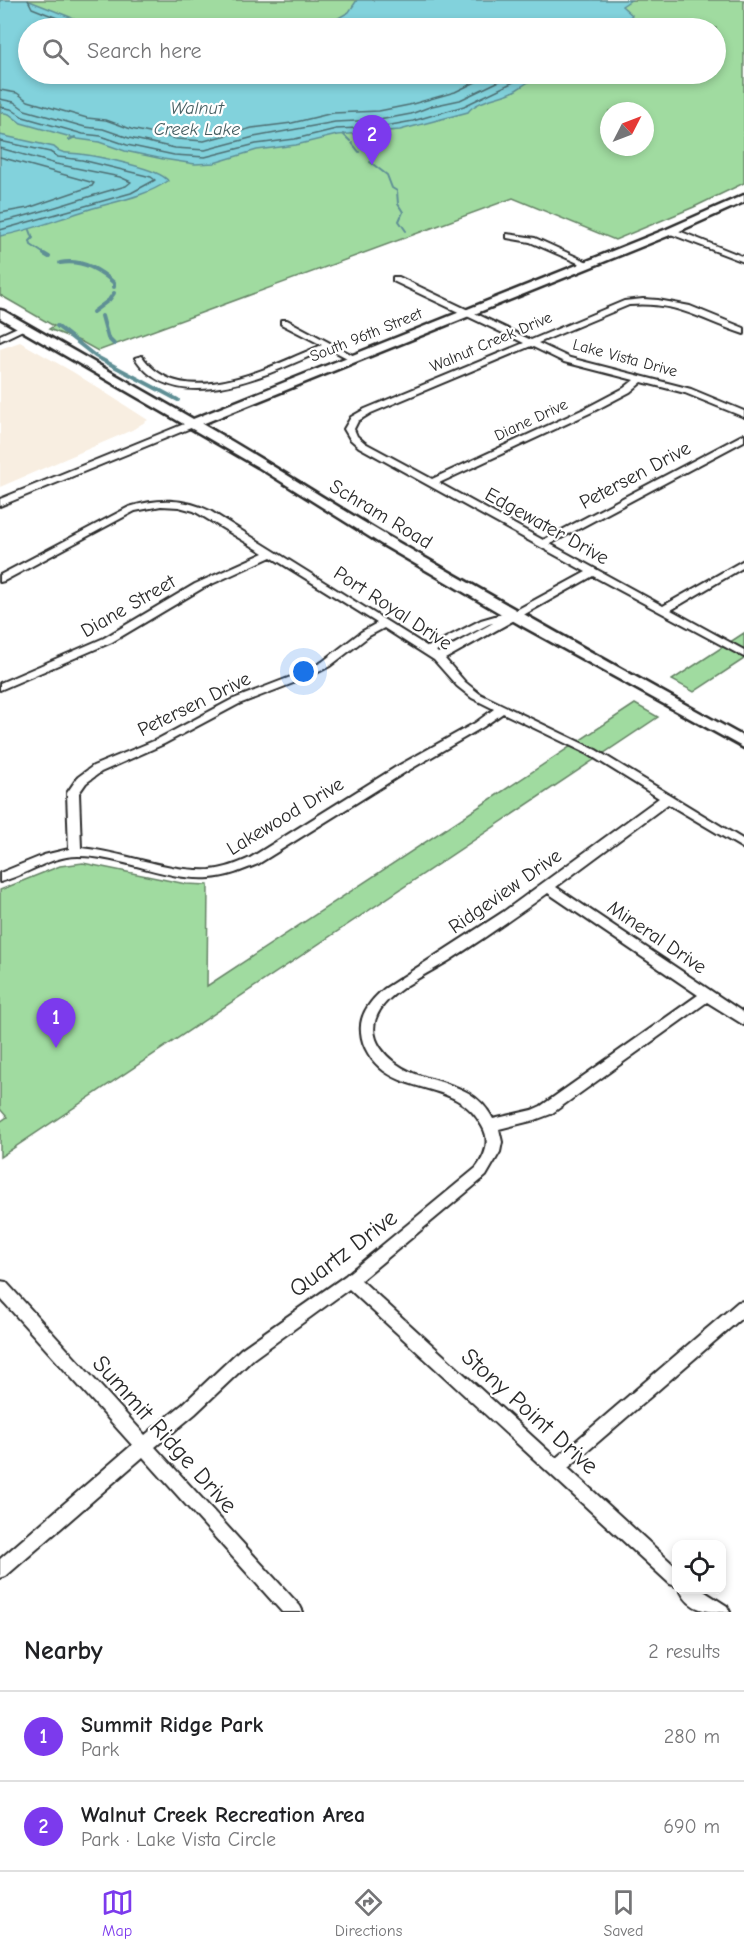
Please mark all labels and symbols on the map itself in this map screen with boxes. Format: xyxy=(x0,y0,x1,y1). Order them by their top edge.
water label: Walnut Creek Lake xyxy=(154,98,240,140)
north arrow xyxy=(600,102,654,156)
pin: 2 xyxy=(352,116,392,165)
street label: South 96th Street xyxy=(307,304,425,366)
street label: Walnut Creek Drive xyxy=(427,308,555,376)
street label: Lake Vista Drive xyxy=(571,335,679,381)
street label: Diane Drive xyxy=(492,395,570,445)
street label: Petersen Drive xyxy=(575,436,695,514)
street label: Schram Road xyxy=(325,474,437,554)
street label: Edgewater Drive xyxy=(481,482,613,570)
street label: Port Royal Drive xyxy=(329,561,457,655)
street label: Diane Street xyxy=(77,569,180,642)
your location xyxy=(289,657,318,686)
street label: Petersen Drive xyxy=(134,667,254,741)
street label: Lakewood Drive xyxy=(222,772,348,860)
street label: Ridgeview Drive xyxy=(444,844,566,938)
street label: Mineral Drive xyxy=(603,895,711,979)
pin: 1 xyxy=(36,998,76,1048)
street label: Quartz Drive xyxy=(283,1203,403,1303)
street label: Stony Point Drive xyxy=(456,1342,604,1480)
street label: Summit Ridge Drive xyxy=(87,1349,243,1519)

